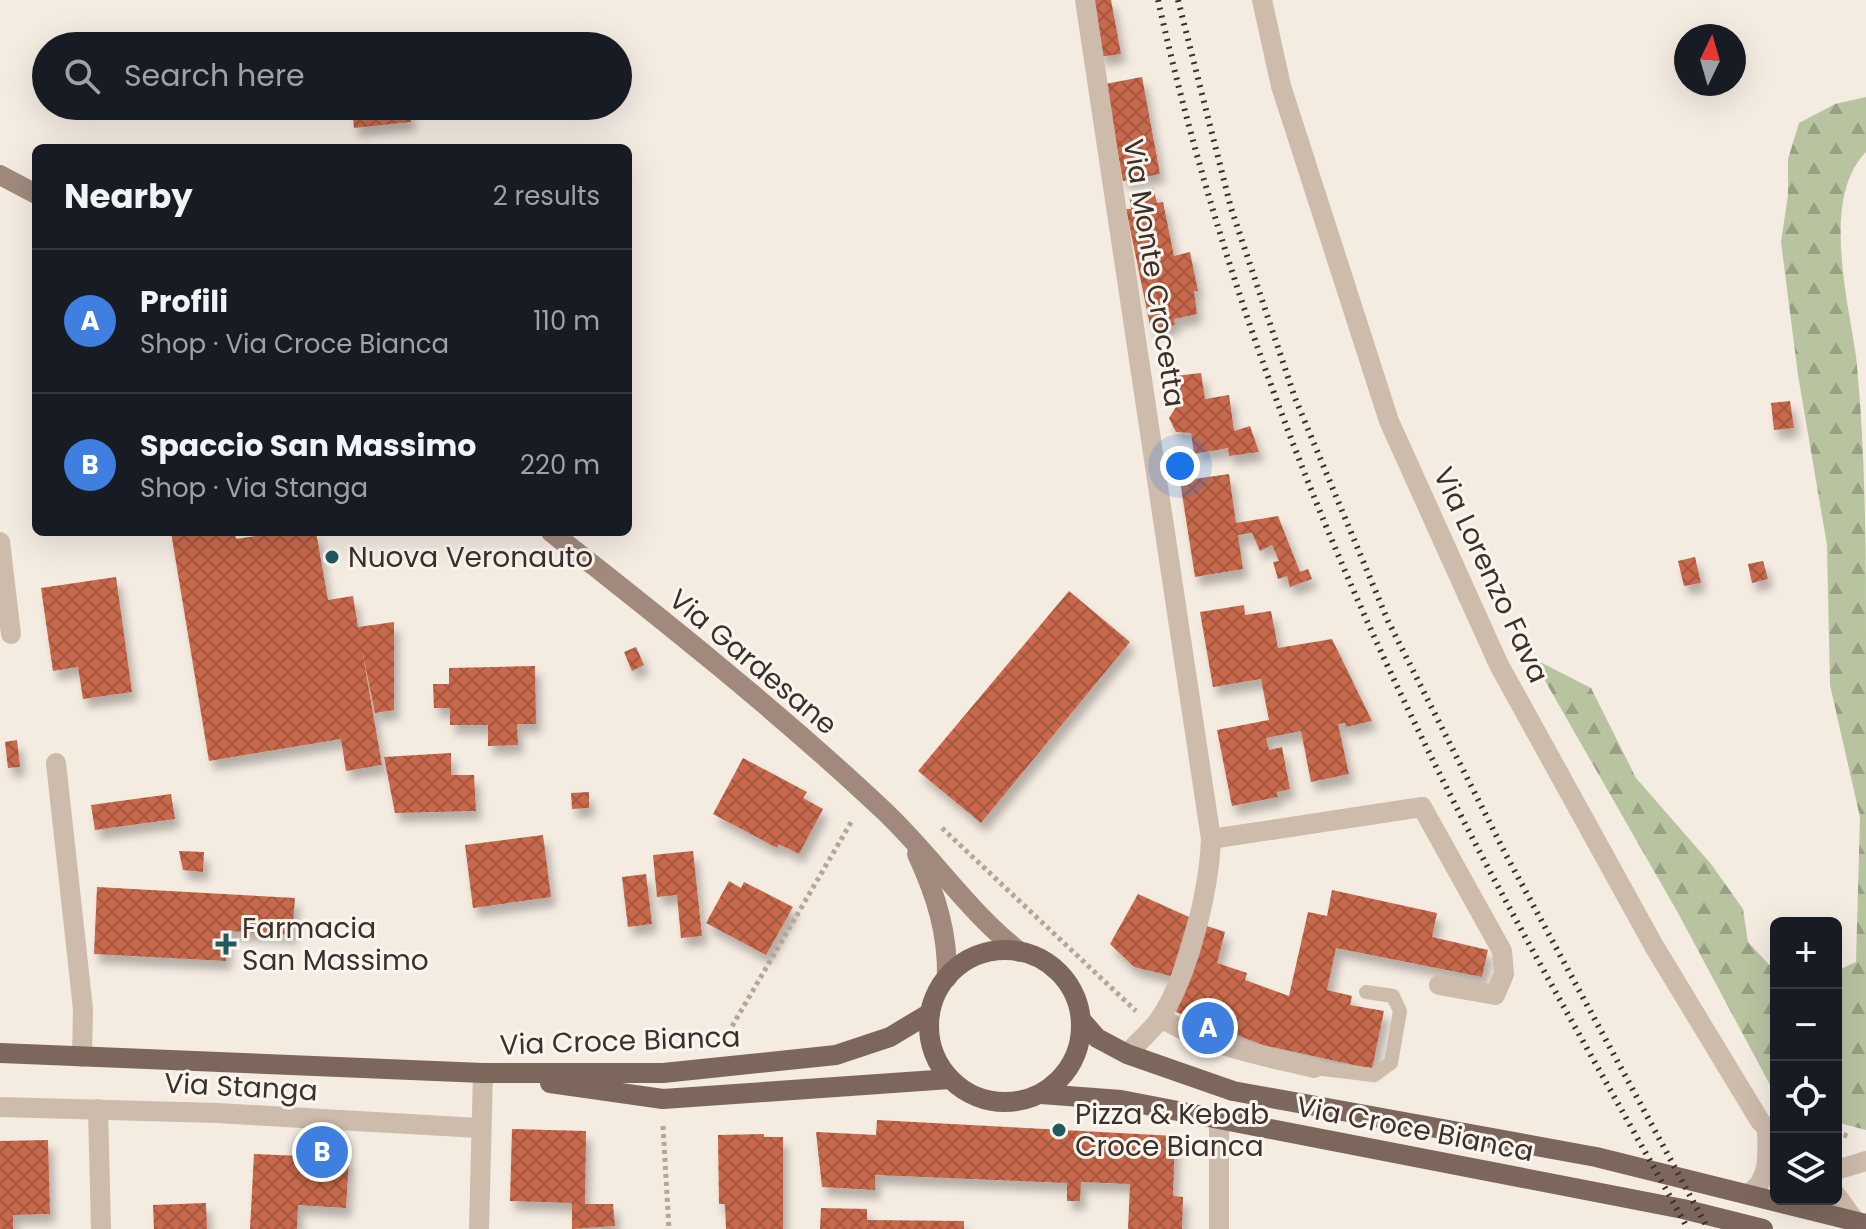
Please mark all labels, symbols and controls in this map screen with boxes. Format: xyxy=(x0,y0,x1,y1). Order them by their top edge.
north arrow xyxy=(1674,24,1746,96)
search box xyxy=(32,32,632,120)
icon: search xyxy=(60,54,104,98)
text: Search here xyxy=(124,54,305,97)
street label: Via Monte Crocetta xyxy=(1114,136,1194,410)
text: Nearby xyxy=(64,172,193,220)
text: 2 results xyxy=(493,178,600,214)
text: Profili xyxy=(140,280,228,323)
text: A xyxy=(80,303,100,339)
text: 110 m xyxy=(533,303,600,339)
text: Shop · Via Croce Bianca xyxy=(140,326,449,362)
text: Spaccio San Massimo xyxy=(140,424,476,467)
your location xyxy=(1160,446,1200,486)
text: B xyxy=(81,447,99,483)
text: 220 m xyxy=(520,447,600,483)
street label: Via Lorenzo Fava xyxy=(1424,461,1558,689)
text: Shop · Via Stanga xyxy=(140,470,368,506)
place label: Nuova Veronauto xyxy=(348,538,593,577)
marker: Nuova Veronauto xyxy=(323,548,341,566)
street label: Via Gardesane xyxy=(661,580,845,744)
place label: Farmacia San Massimo xyxy=(242,909,429,980)
map controls xyxy=(1770,917,1842,1205)
button: + xyxy=(1770,917,1842,989)
marker: Farmacia San Massimo xyxy=(217,935,235,953)
button: − xyxy=(1770,989,1842,1061)
pin: A xyxy=(1182,998,1234,1058)
street label: Via Croce Bianca xyxy=(499,1017,741,1065)
button: locate xyxy=(1770,1061,1842,1133)
street label: Via Stanga xyxy=(163,1064,319,1110)
street label: Via Croce Bianca xyxy=(1293,1087,1537,1171)
place label: Pizza & Kebab Croce Bianca xyxy=(1075,1095,1269,1166)
marker: Pizza & Kebab Croce Bianca xyxy=(1050,1121,1068,1139)
pin: B xyxy=(296,1122,348,1182)
button: layers xyxy=(1770,1133,1842,1205)

